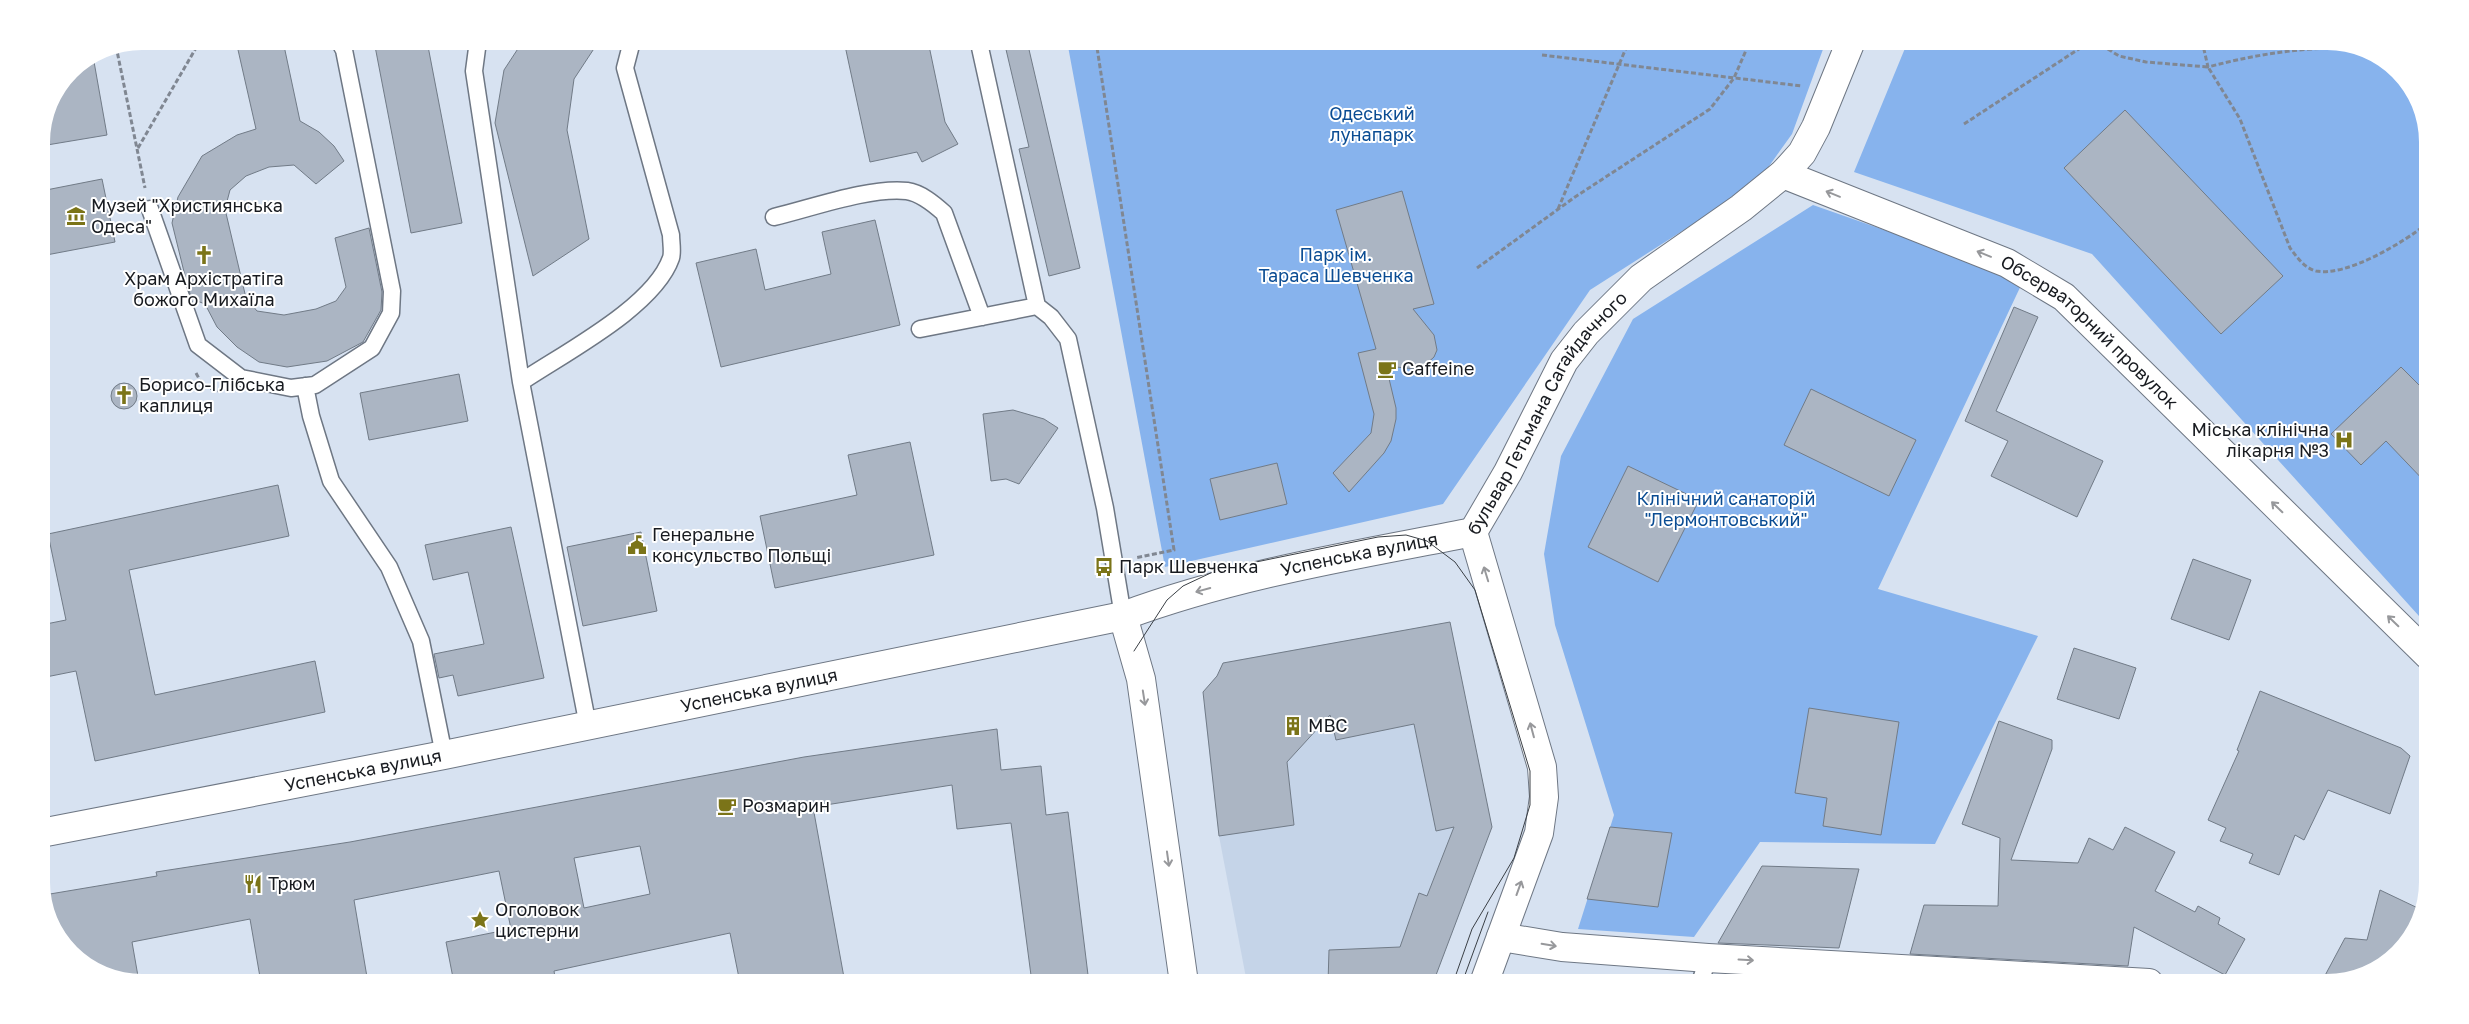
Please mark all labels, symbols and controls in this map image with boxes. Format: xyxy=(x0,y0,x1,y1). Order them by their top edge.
park label: Одеський лунапарк xyxy=(1329,102,1415,145)
one-way arrow xyxy=(1826,189,1841,198)
place label: Музей "Християнська Одеса" xyxy=(91,194,283,237)
museum icon: Музей "Християнська Одеса" xyxy=(65,205,87,227)
park label: Парк ім. Тараса Шевченка xyxy=(1258,243,1414,286)
church icon: Храм Архістратіга божого Михаїла xyxy=(193,244,215,266)
one-way arrow xyxy=(1977,249,1992,258)
street label: Обсерваторний провулок xyxy=(1997,250,2183,413)
place label: Храм Архістратіга божого Михаїла xyxy=(124,267,284,310)
street label: бульвар Гетьмана Сагайдачного xyxy=(1462,286,1631,538)
place label: Caffeine xyxy=(1402,357,1474,379)
cafe icon: Caffeine xyxy=(1376,358,1398,380)
place label: Борисо-Глібська каплиця xyxy=(139,373,285,416)
church icon: Борисо-Глібська каплиця xyxy=(113,384,135,406)
place label: Міська клінічна лікарня №3 xyxy=(2192,418,2329,461)
hospital icon: Міська клінічна лікарня №3 xyxy=(2333,429,2355,451)
park label: Клінічний санаторій "Лермонтовський" xyxy=(1637,487,1815,530)
one-way arrow xyxy=(2271,501,2283,513)
place label: Генеральне консульство Польщі xyxy=(652,523,831,566)
street label: Успенська вулиця xyxy=(1278,527,1440,580)
public building icon: Генеральне консульство Польщі xyxy=(626,534,648,556)
place label: Парк Шевченка xyxy=(1119,555,1258,577)
bus stop icon: Парк Шевченка xyxy=(1093,556,1115,578)
one-way arrow xyxy=(1481,567,1491,583)
one-way arrow xyxy=(1196,586,1212,595)
one-way arrow xyxy=(2387,615,2399,627)
street label: Успенська вулиця xyxy=(678,663,839,716)
one-way arrow xyxy=(1139,690,1149,706)
place label: МВС xyxy=(1308,714,1348,736)
building icon: МВС xyxy=(1282,715,1304,737)
one-way arrow xyxy=(1527,723,1536,739)
street label: Успенська вулиця xyxy=(282,744,443,796)
place label: Розмарин xyxy=(742,794,830,816)
cafe icon: Розмарин xyxy=(716,795,738,817)
one-way arrow xyxy=(1163,851,1173,867)
place label: Трюм xyxy=(268,872,316,894)
restaurant icon: Трюм xyxy=(242,873,264,895)
one-way arrow xyxy=(1515,880,1524,896)
place label: Оголовок цистерни xyxy=(495,898,580,941)
place icon: Оголовок цистерни xyxy=(469,909,491,931)
one-way arrow xyxy=(1540,940,1556,950)
one-way arrow xyxy=(1737,956,1753,965)

